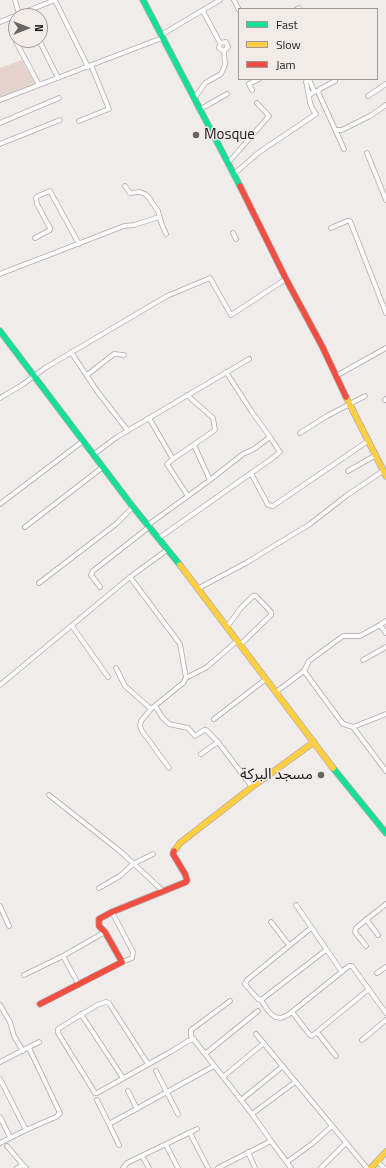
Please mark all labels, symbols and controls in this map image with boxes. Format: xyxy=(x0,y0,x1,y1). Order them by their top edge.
north arrow xyxy=(8,8,48,48)
legend xyxy=(238,8,378,80)
text: Fast xyxy=(276,15,298,34)
text: N xyxy=(31,24,47,32)
text: Slow xyxy=(276,35,301,54)
text: Jam xyxy=(276,55,296,74)
place label: Mosque xyxy=(204,126,255,144)
marker: Mosque xyxy=(191,130,201,140)
place label: مسجد البركة xyxy=(240,766,313,784)
marker: مسجد البركة xyxy=(316,770,326,780)

